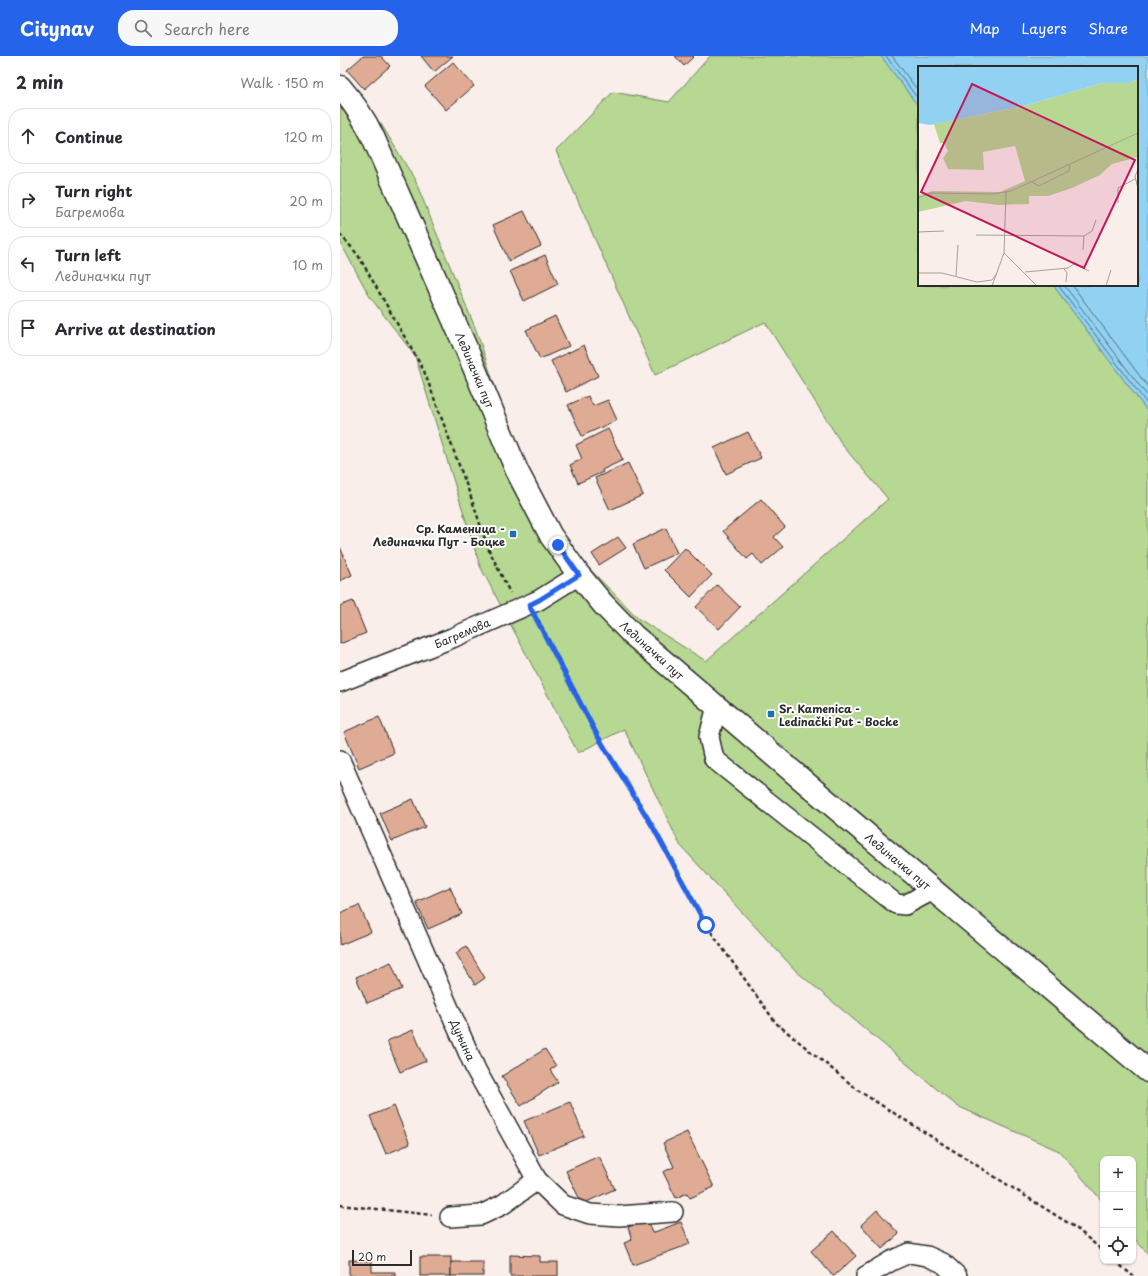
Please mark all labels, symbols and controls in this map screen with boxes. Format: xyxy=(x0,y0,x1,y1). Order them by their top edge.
search box xyxy=(118,10,398,46)
text: Citynav xyxy=(20,14,94,42)
icon: search xyxy=(132,17,154,39)
text: Search here xyxy=(164,17,250,40)
text: Map xyxy=(970,18,1000,39)
text: Layers xyxy=(1022,18,1067,39)
text: Share xyxy=(1089,18,1128,39)
inset map xyxy=(918,66,1138,286)
text: 2 min xyxy=(16,69,63,95)
text: Walk · 150 m xyxy=(240,73,324,92)
icon: ahead xyxy=(17,125,39,147)
text: Continue xyxy=(55,125,123,148)
text: 120 m xyxy=(284,127,323,146)
text: Turn right xyxy=(55,179,132,202)
icon: right xyxy=(17,189,39,211)
text: 20 m xyxy=(289,191,323,210)
text: Багремова xyxy=(55,202,125,221)
text: Turn left xyxy=(55,243,121,266)
icon: left xyxy=(17,253,39,275)
text: 10 m xyxy=(293,255,323,274)
text: Лединачки пут xyxy=(55,266,151,285)
icon: arrive xyxy=(17,317,39,339)
text: Arrive at destination xyxy=(55,317,216,340)
street label: Лединачки пут xyxy=(451,329,499,411)
place label: Ср. Каменица - Лединачки Пут - Боцке xyxy=(373,520,505,550)
marker: Ср. Каменица - Лединачки Пут - Боцке xyxy=(508,529,518,539)
route end xyxy=(549,536,567,554)
street label: Багремова xyxy=(431,614,493,652)
street label: Лединачки пут xyxy=(616,617,688,684)
place label: Sr. Kamenica - Ledinački Put - Bocke xyxy=(779,700,898,730)
marker: Sr. Kamenica - Ledinački Put - Bocke xyxy=(766,709,776,719)
street label: Лединачки пут xyxy=(861,828,935,894)
route start xyxy=(697,916,715,934)
street label: Дуњина xyxy=(446,1016,480,1063)
map controls xyxy=(1100,1156,1136,1264)
button: + xyxy=(1100,1156,1136,1192)
button: − xyxy=(1100,1192,1136,1228)
button: locate xyxy=(1100,1228,1136,1264)
scale bar xyxy=(352,1248,412,1267)
text: 20 m xyxy=(358,1248,386,1265)

